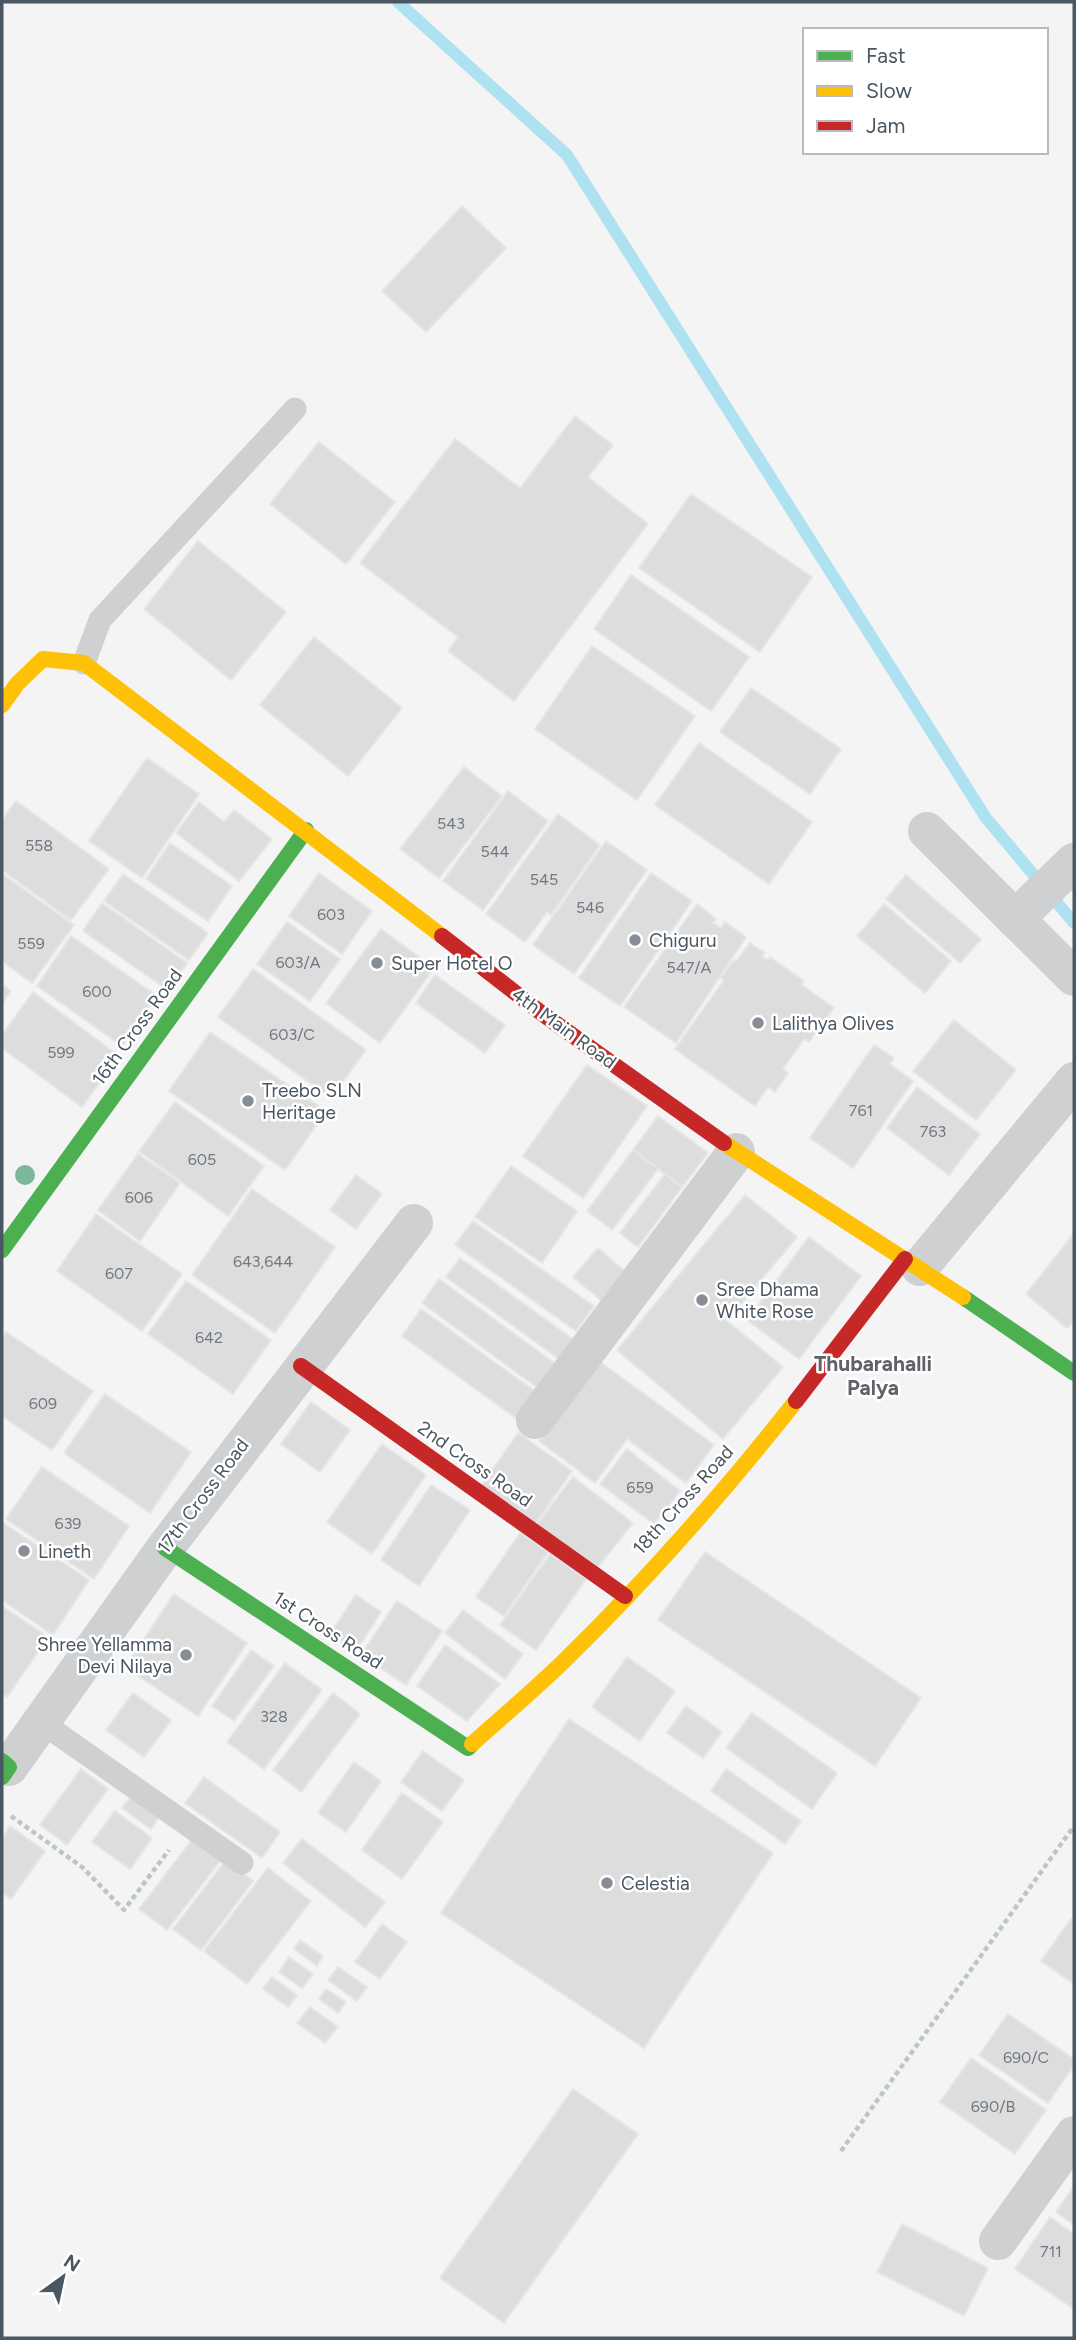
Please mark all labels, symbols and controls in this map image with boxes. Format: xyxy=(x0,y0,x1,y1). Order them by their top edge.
legend xyxy=(803,28,1048,154)
text: Fast xyxy=(866,43,906,68)
text: Slow xyxy=(866,78,912,103)
text: Jam xyxy=(866,113,905,138)
house number: 543 xyxy=(437,814,465,833)
house number: 558 xyxy=(25,836,53,855)
house number: 544 xyxy=(480,842,510,861)
house number: 545 xyxy=(530,870,558,889)
house number: 546 xyxy=(576,898,604,917)
house number: 603 xyxy=(317,905,345,924)
place label: Chiguru xyxy=(649,929,717,952)
marker: Chiguru xyxy=(627,932,643,948)
house number: 559 xyxy=(17,934,45,953)
place label: Super Hotel O xyxy=(391,952,512,975)
house number: 603/A xyxy=(275,953,321,972)
marker: Super Hotel O xyxy=(369,955,385,971)
house number: 547/A xyxy=(667,958,712,977)
street label: 16th Cross Road xyxy=(87,964,187,1090)
house number: 600 xyxy=(82,982,112,1001)
street label: 4th Main Road xyxy=(507,982,621,1074)
place label: Lalithya Olives xyxy=(772,1012,894,1035)
marker: Lalithya Olives xyxy=(750,1015,766,1031)
house number: 603/C xyxy=(269,1025,315,1044)
house number: 599 xyxy=(47,1043,75,1062)
place label: Treebo SLN Heritage xyxy=(262,1079,362,1124)
marker: Treebo SLN Heritage xyxy=(240,1093,256,1109)
house number: 761 xyxy=(849,1101,873,1120)
house number: 763 xyxy=(920,1122,946,1141)
house number: 605 xyxy=(188,1150,216,1169)
house number: 606 xyxy=(125,1188,153,1207)
house number: 643,644 xyxy=(233,1252,293,1271)
house number: 607 xyxy=(105,1264,133,1283)
place label: Sree Dhama White Rose xyxy=(716,1278,819,1323)
marker: Sree Dhama White Rose xyxy=(694,1292,710,1308)
house number: 642 xyxy=(195,1328,223,1347)
district label: Thubarahalli Palya xyxy=(814,1351,932,1400)
house number: 609 xyxy=(29,1394,57,1413)
street label: 2nd Cross Road xyxy=(413,1416,537,1512)
street label: 17th Cross Road xyxy=(152,1434,254,1558)
street label: 18th Cross Road xyxy=(628,1441,738,1559)
house number: 659 xyxy=(626,1478,654,1497)
house number: 639 xyxy=(55,1514,81,1533)
place label: Lineth xyxy=(38,1540,91,1563)
marker: Lineth xyxy=(16,1543,32,1559)
street label: 1st Cross Road xyxy=(269,1586,387,1674)
place label: Shree Yellamma Devi Nilaya xyxy=(37,1633,172,1678)
marker: Shree Yellamma Devi Nilaya xyxy=(178,1647,194,1663)
house number: 328 xyxy=(260,1707,288,1726)
place label: Celestia xyxy=(621,1872,690,1895)
marker: Celestia xyxy=(599,1875,615,1891)
house number: 690/C xyxy=(1003,2048,1049,2067)
house number: 690/B xyxy=(971,2097,1015,2116)
north arrow xyxy=(28,2242,98,2312)
house number: 711 xyxy=(1040,2242,1062,2261)
text: N xyxy=(60,2250,84,2277)

